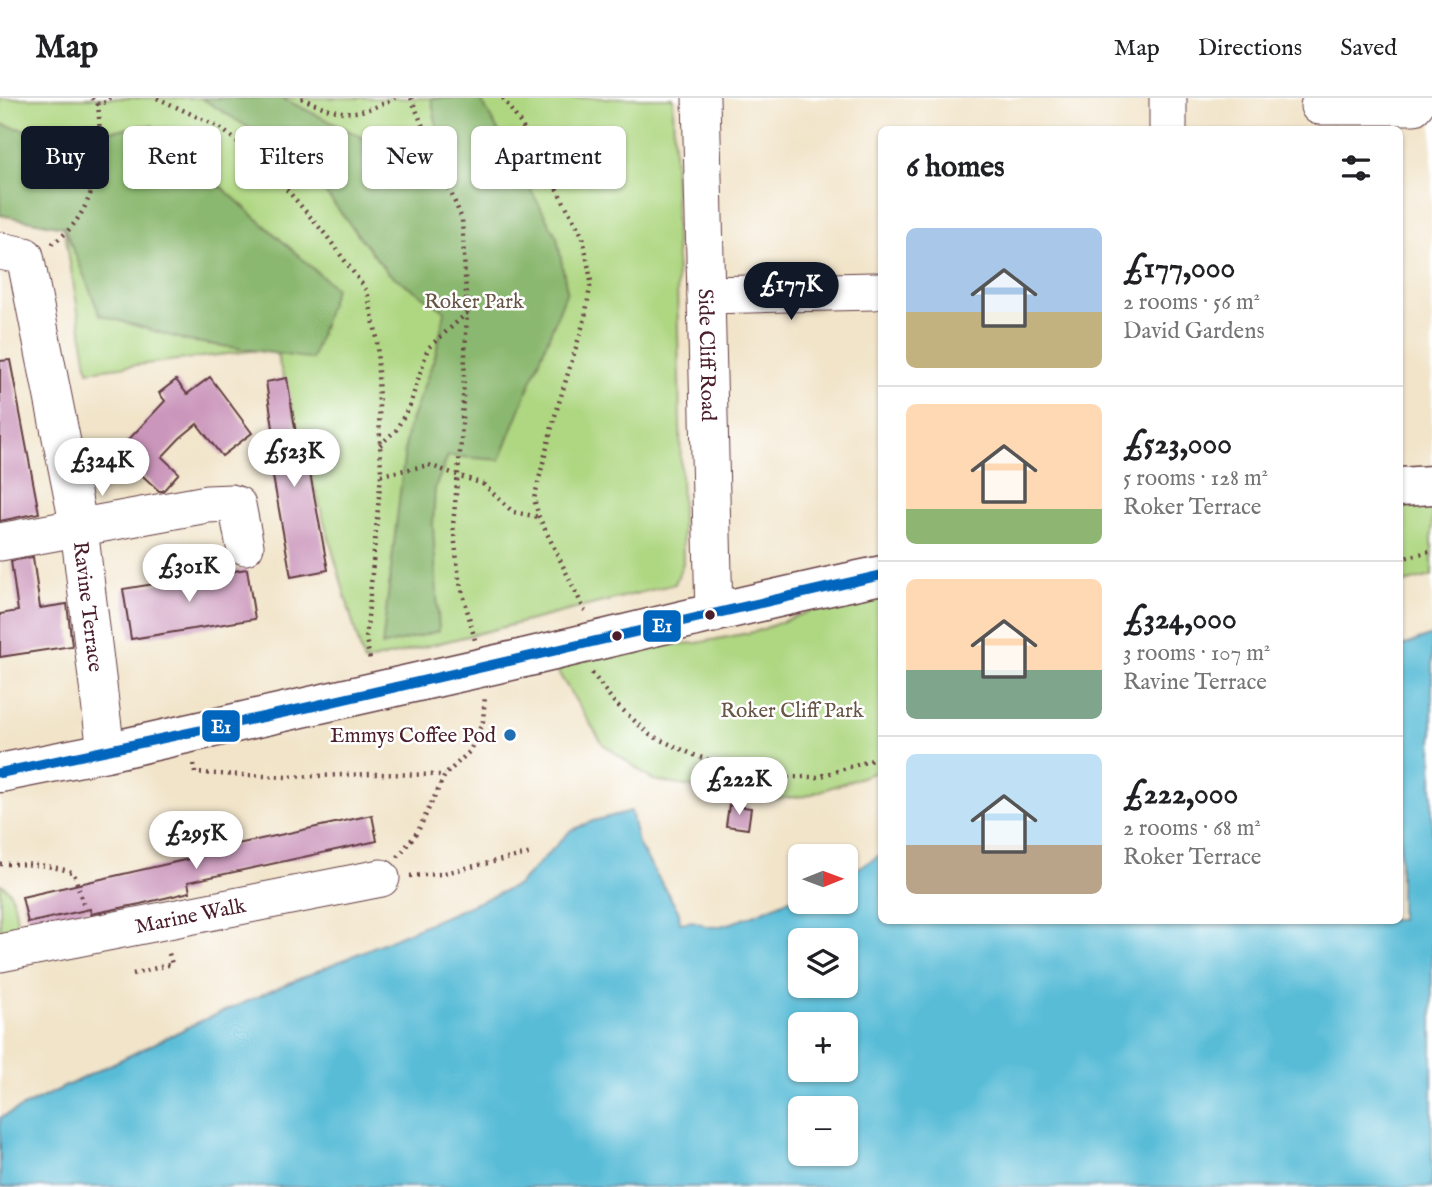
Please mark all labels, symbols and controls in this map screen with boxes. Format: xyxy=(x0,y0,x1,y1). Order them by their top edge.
text: Map xyxy=(35,27,98,69)
text: Map xyxy=(1114,33,1160,64)
text: Directions xyxy=(1198,33,1302,64)
text: Saved xyxy=(1340,33,1397,64)
chip: Buy xyxy=(21,126,109,189)
chip: Rent xyxy=(123,126,221,189)
chip: Filters xyxy=(235,126,348,189)
chip: New xyxy=(362,126,457,189)
chip: Apartment xyxy=(471,126,626,189)
text: 6 homes xyxy=(906,149,1005,187)
icon: filters xyxy=(1337,149,1375,187)
text: £177,000 xyxy=(1123,250,1235,288)
icon: home xyxy=(962,256,1046,340)
pin: £177K xyxy=(742,262,840,322)
text: £177K xyxy=(760,270,822,299)
street label: Side Cliff Road xyxy=(691,288,721,422)
text: 2 rooms · 56 m² xyxy=(1123,288,1260,317)
park label: Roker Park xyxy=(424,289,525,316)
text: David Gardens xyxy=(1123,317,1265,346)
text: £523,000 xyxy=(1123,426,1232,464)
pin: £523K xyxy=(245,430,343,489)
icon: home xyxy=(962,432,1046,516)
text: £523K xyxy=(264,437,324,466)
pin: £324K xyxy=(53,438,151,498)
text: £324K xyxy=(70,446,134,475)
text: 5 rooms · 128 m² xyxy=(1123,464,1268,493)
text: Roker Terrace xyxy=(1123,493,1261,522)
street label: Ravine Terrace xyxy=(66,540,108,674)
pin: £301K xyxy=(140,545,238,604)
text: £301K xyxy=(159,552,219,581)
text: £324,000 xyxy=(1123,601,1237,639)
icon: home xyxy=(962,607,1046,691)
unlabelled marker xyxy=(703,608,717,622)
line badge: E1 xyxy=(642,609,682,643)
text: E1 xyxy=(652,615,672,639)
unlabelled marker xyxy=(610,629,624,643)
text: 3 rooms · 107 m² xyxy=(1123,639,1271,668)
text: Ravine Terrace xyxy=(1123,668,1267,697)
park label: Roker Cliff Park xyxy=(720,698,865,725)
line badge: E1 xyxy=(201,709,241,743)
text: E1 xyxy=(211,716,231,740)
place label: Emmys Coffee Pod xyxy=(330,723,497,750)
marker: Emmys Coffee Pod xyxy=(502,727,518,743)
pin: £222K xyxy=(690,758,788,817)
text: £222K xyxy=(707,765,771,794)
text: £222,000 xyxy=(1123,776,1238,814)
icon: home xyxy=(962,782,1046,866)
pin: £295K xyxy=(147,812,245,871)
text: 2 rooms · 68 m² xyxy=(1123,814,1261,843)
text: £295K xyxy=(165,819,227,848)
text: Roker Terrace xyxy=(1123,843,1261,872)
north arrow xyxy=(788,844,858,914)
map controls xyxy=(788,844,858,1166)
street label: Marine Walk xyxy=(133,893,249,941)
button: layers xyxy=(788,928,858,998)
button: + xyxy=(788,1012,858,1082)
button: − xyxy=(788,1096,858,1166)

